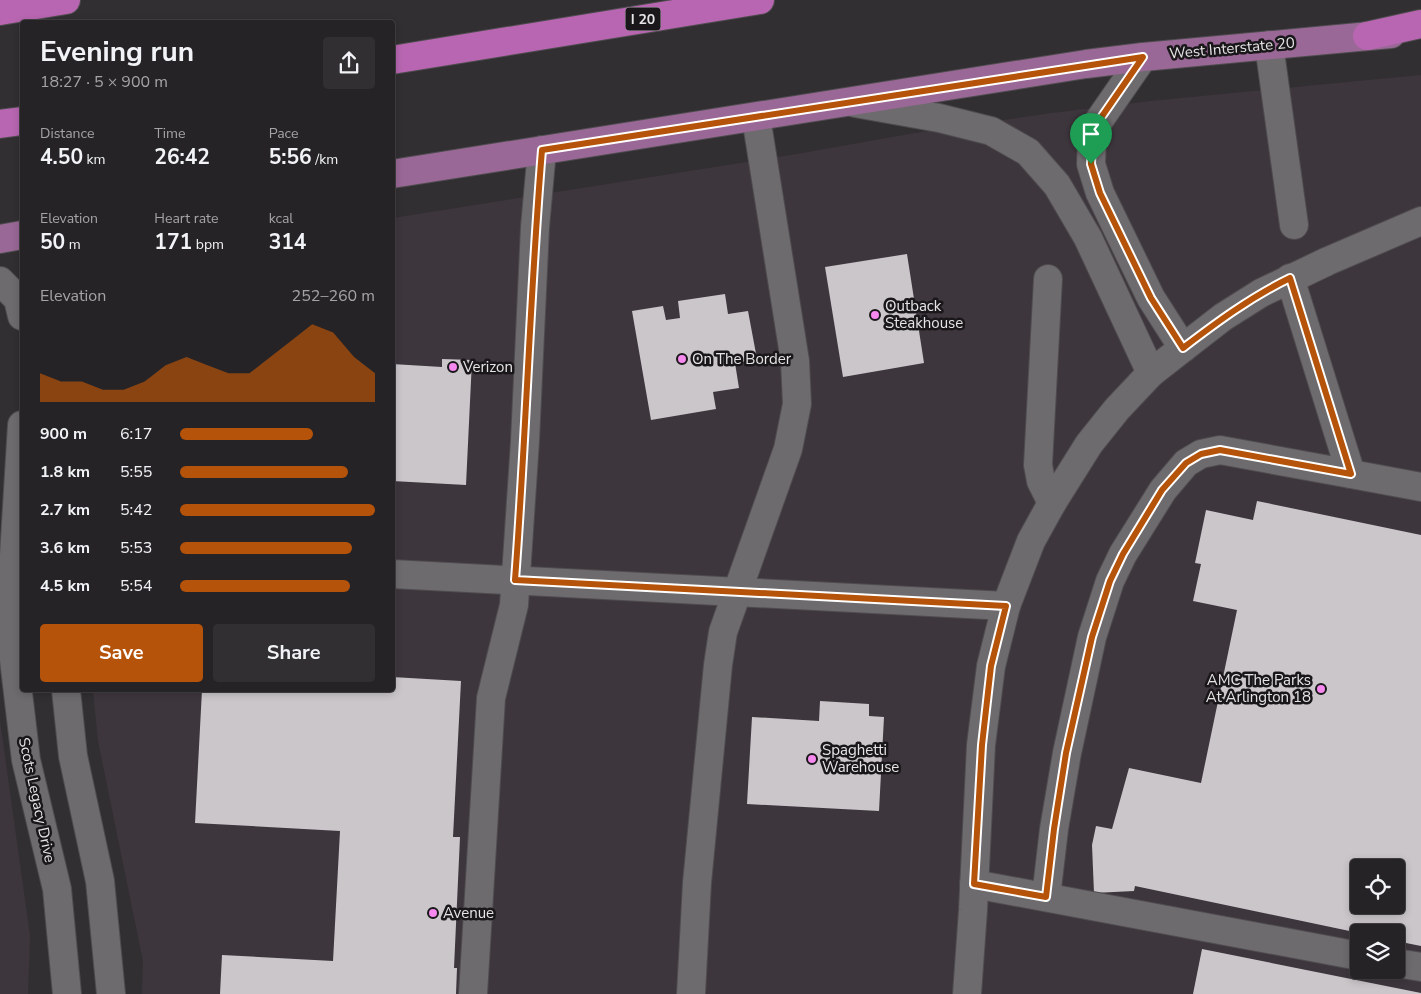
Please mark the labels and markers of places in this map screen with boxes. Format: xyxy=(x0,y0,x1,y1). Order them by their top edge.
pin xyxy=(1070,113,1112,164)
place label: Outback Steakhouse xyxy=(885,296,963,333)
marker: Outback Steakhouse xyxy=(869,309,881,321)
place label: On The Border xyxy=(692,349,792,369)
marker: On The Border xyxy=(676,353,688,365)
place label: Verizon xyxy=(462,357,513,377)
marker: Verizon xyxy=(447,361,459,373)
place label: AMC The Parks At Arlington 18 xyxy=(1206,670,1311,707)
marker: AMC The Parks At Arlington 18 xyxy=(1315,683,1327,695)
place label: Spaghetti Warehouse xyxy=(822,740,899,777)
marker: Spaghetti Warehouse xyxy=(806,753,818,765)
place label: Avenue xyxy=(443,903,494,923)
marker: Avenue xyxy=(427,907,439,919)

